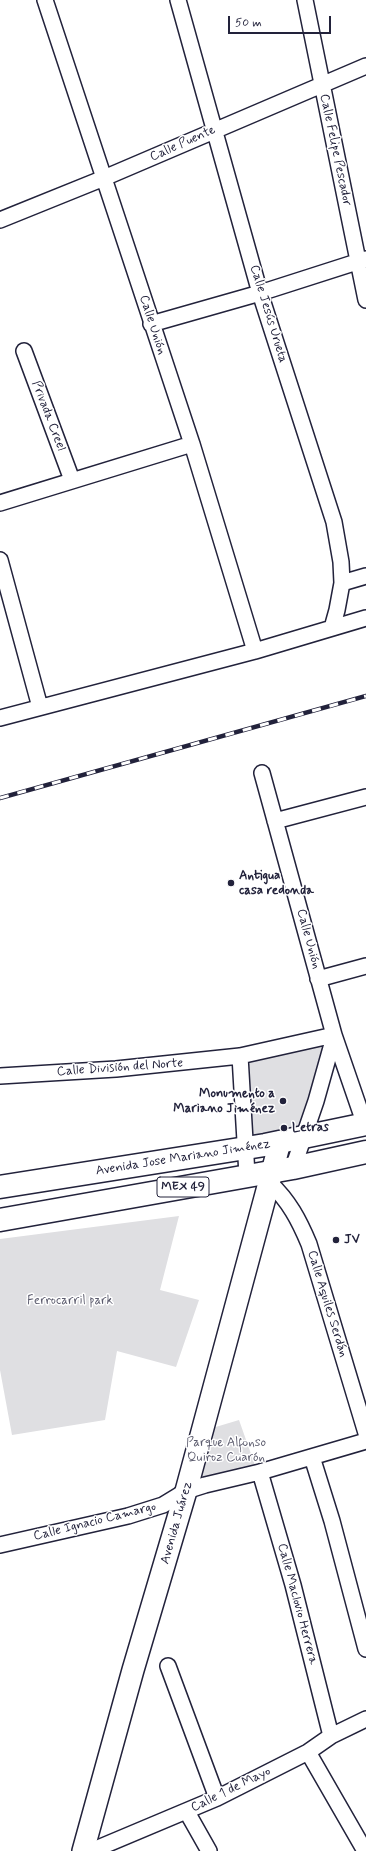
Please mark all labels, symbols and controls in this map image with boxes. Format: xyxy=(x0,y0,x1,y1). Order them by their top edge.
scale bar xyxy=(230,8,333,34)
text: 50 m xyxy=(235,15,262,31)
street label: Calle Felipe Pescador xyxy=(316,93,354,207)
street label: Calle Puente xyxy=(148,123,218,165)
street label: Calle Jesús Urueta xyxy=(246,263,290,365)
street label: Calle Unión xyxy=(135,293,169,357)
street label: Privada Creel xyxy=(27,379,69,453)
place label: Antigua casa redonda xyxy=(239,868,314,899)
marker: Antigua casa redonda xyxy=(226,878,236,888)
street label: Calle Unión xyxy=(292,907,324,971)
street label: Calle División del Norte xyxy=(56,1056,184,1080)
place label: Monumento a Mariano Jiménez xyxy=(173,1086,275,1117)
marker: Monumento a Mariano Jiménez xyxy=(278,1096,288,1106)
place label: Letras xyxy=(292,1120,329,1136)
marker: Letras xyxy=(279,1123,289,1133)
street label: Avenida Jose Mariano Jiménez xyxy=(95,1136,271,1180)
road number: MEX 49 xyxy=(157,1177,209,1197)
place label: JV xyxy=(344,1232,360,1248)
marker: JV xyxy=(331,1235,341,1245)
street label: Calle Aquiles Serdán xyxy=(303,1249,351,1359)
park label: Ferrocarril park xyxy=(27,1293,113,1309)
park label: Parque Alfonso Quiroz Cuarón xyxy=(186,1435,266,1466)
street label: Avenida Juárez xyxy=(158,1480,196,1566)
street label: Calle Ignacio Camargo xyxy=(32,1499,158,1545)
street label: Calle Maclovio Herrera xyxy=(273,1542,321,1666)
street label: Calle 1 de Mayo xyxy=(189,1764,273,1816)

